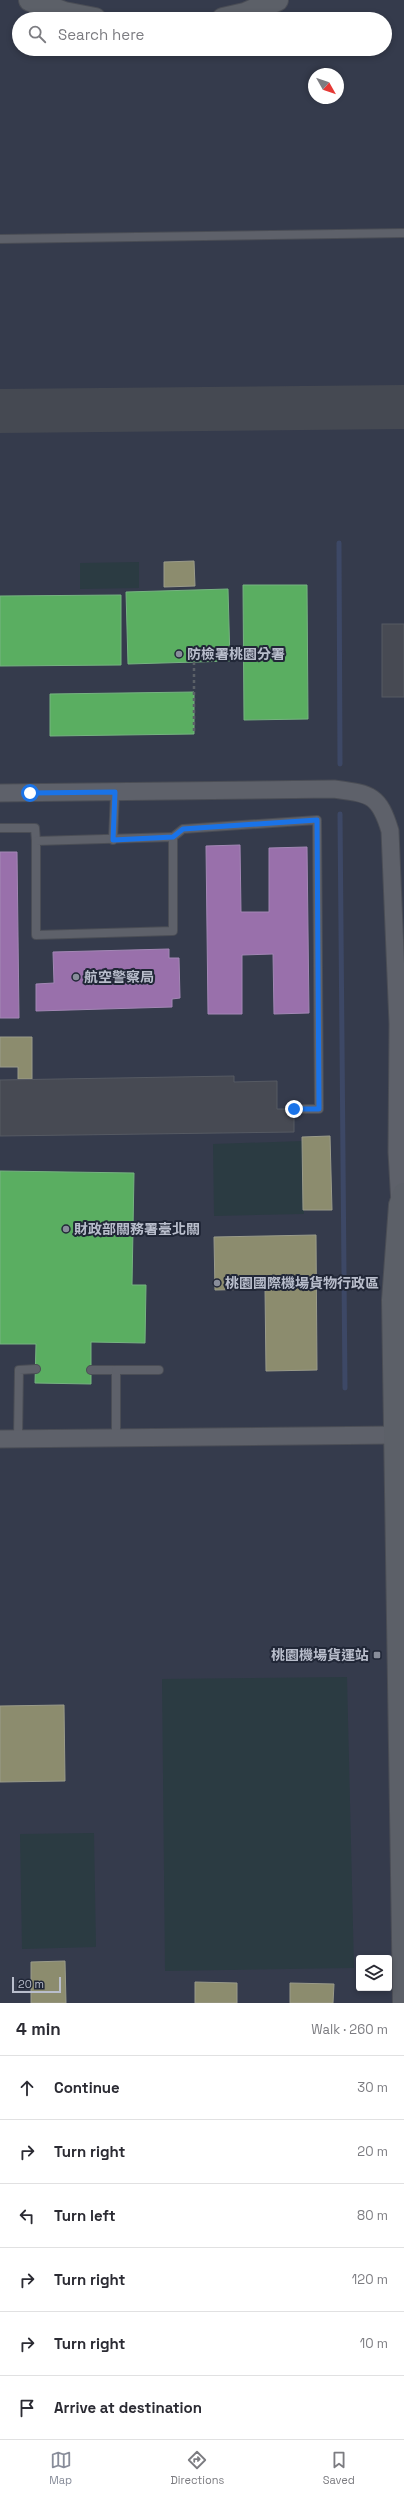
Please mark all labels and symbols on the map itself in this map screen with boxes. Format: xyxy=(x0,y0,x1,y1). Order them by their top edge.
north arrow xyxy=(308,68,344,104)
place label: 防檢署桃園分署 xyxy=(187,645,285,663)
marker: 防檢署桃園分署 xyxy=(174,649,184,659)
route start xyxy=(21,784,39,802)
place label: 航空警察局 xyxy=(84,968,154,986)
marker: 航空警察局 xyxy=(71,972,81,982)
route end xyxy=(285,1100,303,1118)
place label: 財政部關務署臺北關 xyxy=(74,1220,200,1238)
marker: 財政部關務署臺北關 xyxy=(61,1224,71,1234)
place label: 桃園國際機場貨物行政區 xyxy=(225,1274,379,1292)
marker: 桃園國際機場貨物行政區 xyxy=(212,1278,222,1288)
place label: 桃園機場貨運站 xyxy=(271,1646,369,1664)
marker: 桃園機場貨運站 xyxy=(372,1650,382,1660)
scale bar xyxy=(12,1975,61,1994)

